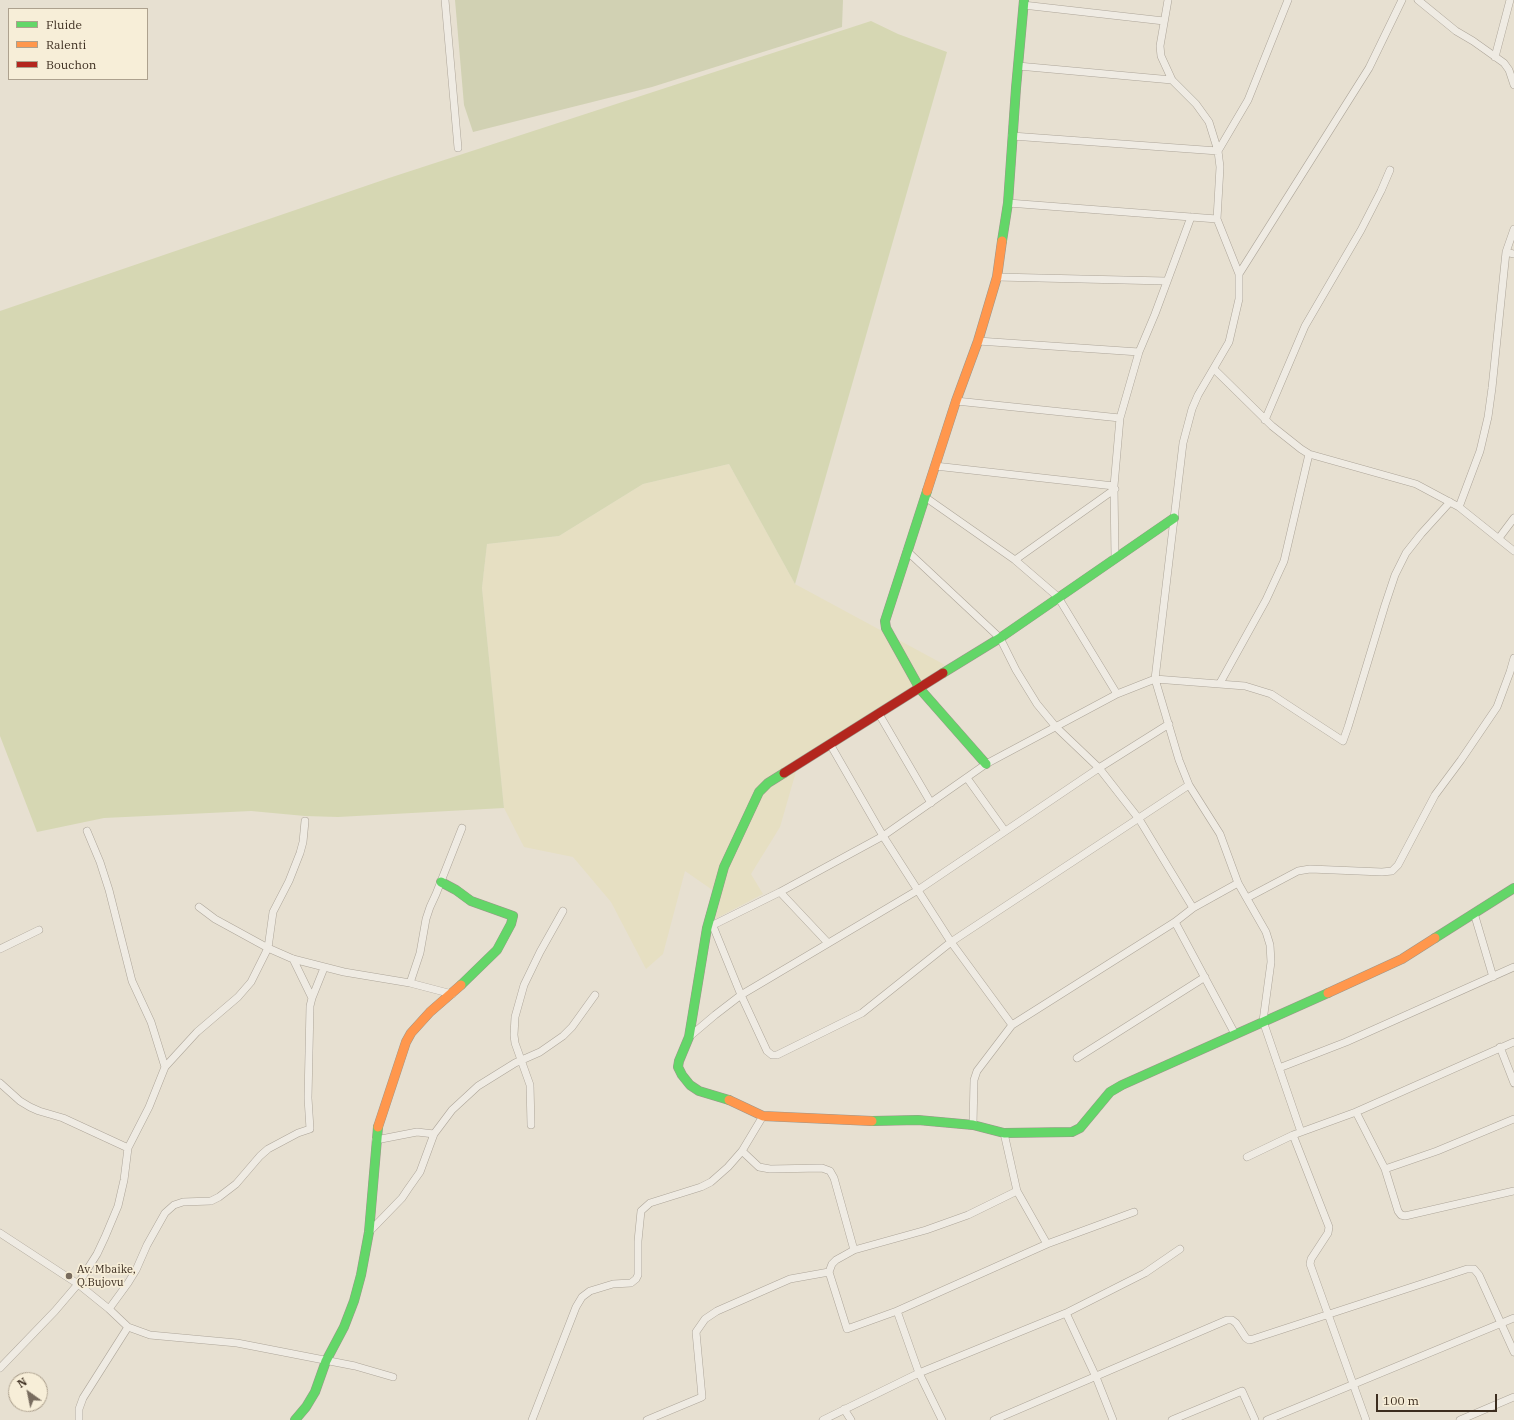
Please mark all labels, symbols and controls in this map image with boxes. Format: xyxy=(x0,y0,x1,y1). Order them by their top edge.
legend xyxy=(8,8,148,80)
text: Fluide xyxy=(46,17,82,32)
text: Ralenti xyxy=(46,37,86,52)
text: Bouchon xyxy=(46,57,96,72)
place label: Av. Mbaike, Q.Bujovu xyxy=(77,1263,136,1289)
marker: Av. Mbaike, Q.Bujovu xyxy=(64,1271,74,1281)
north arrow xyxy=(8,1372,48,1412)
text: N xyxy=(15,1375,29,1391)
scale bar xyxy=(1378,1386,1499,1412)
text: 100 m xyxy=(1383,1393,1419,1408)

